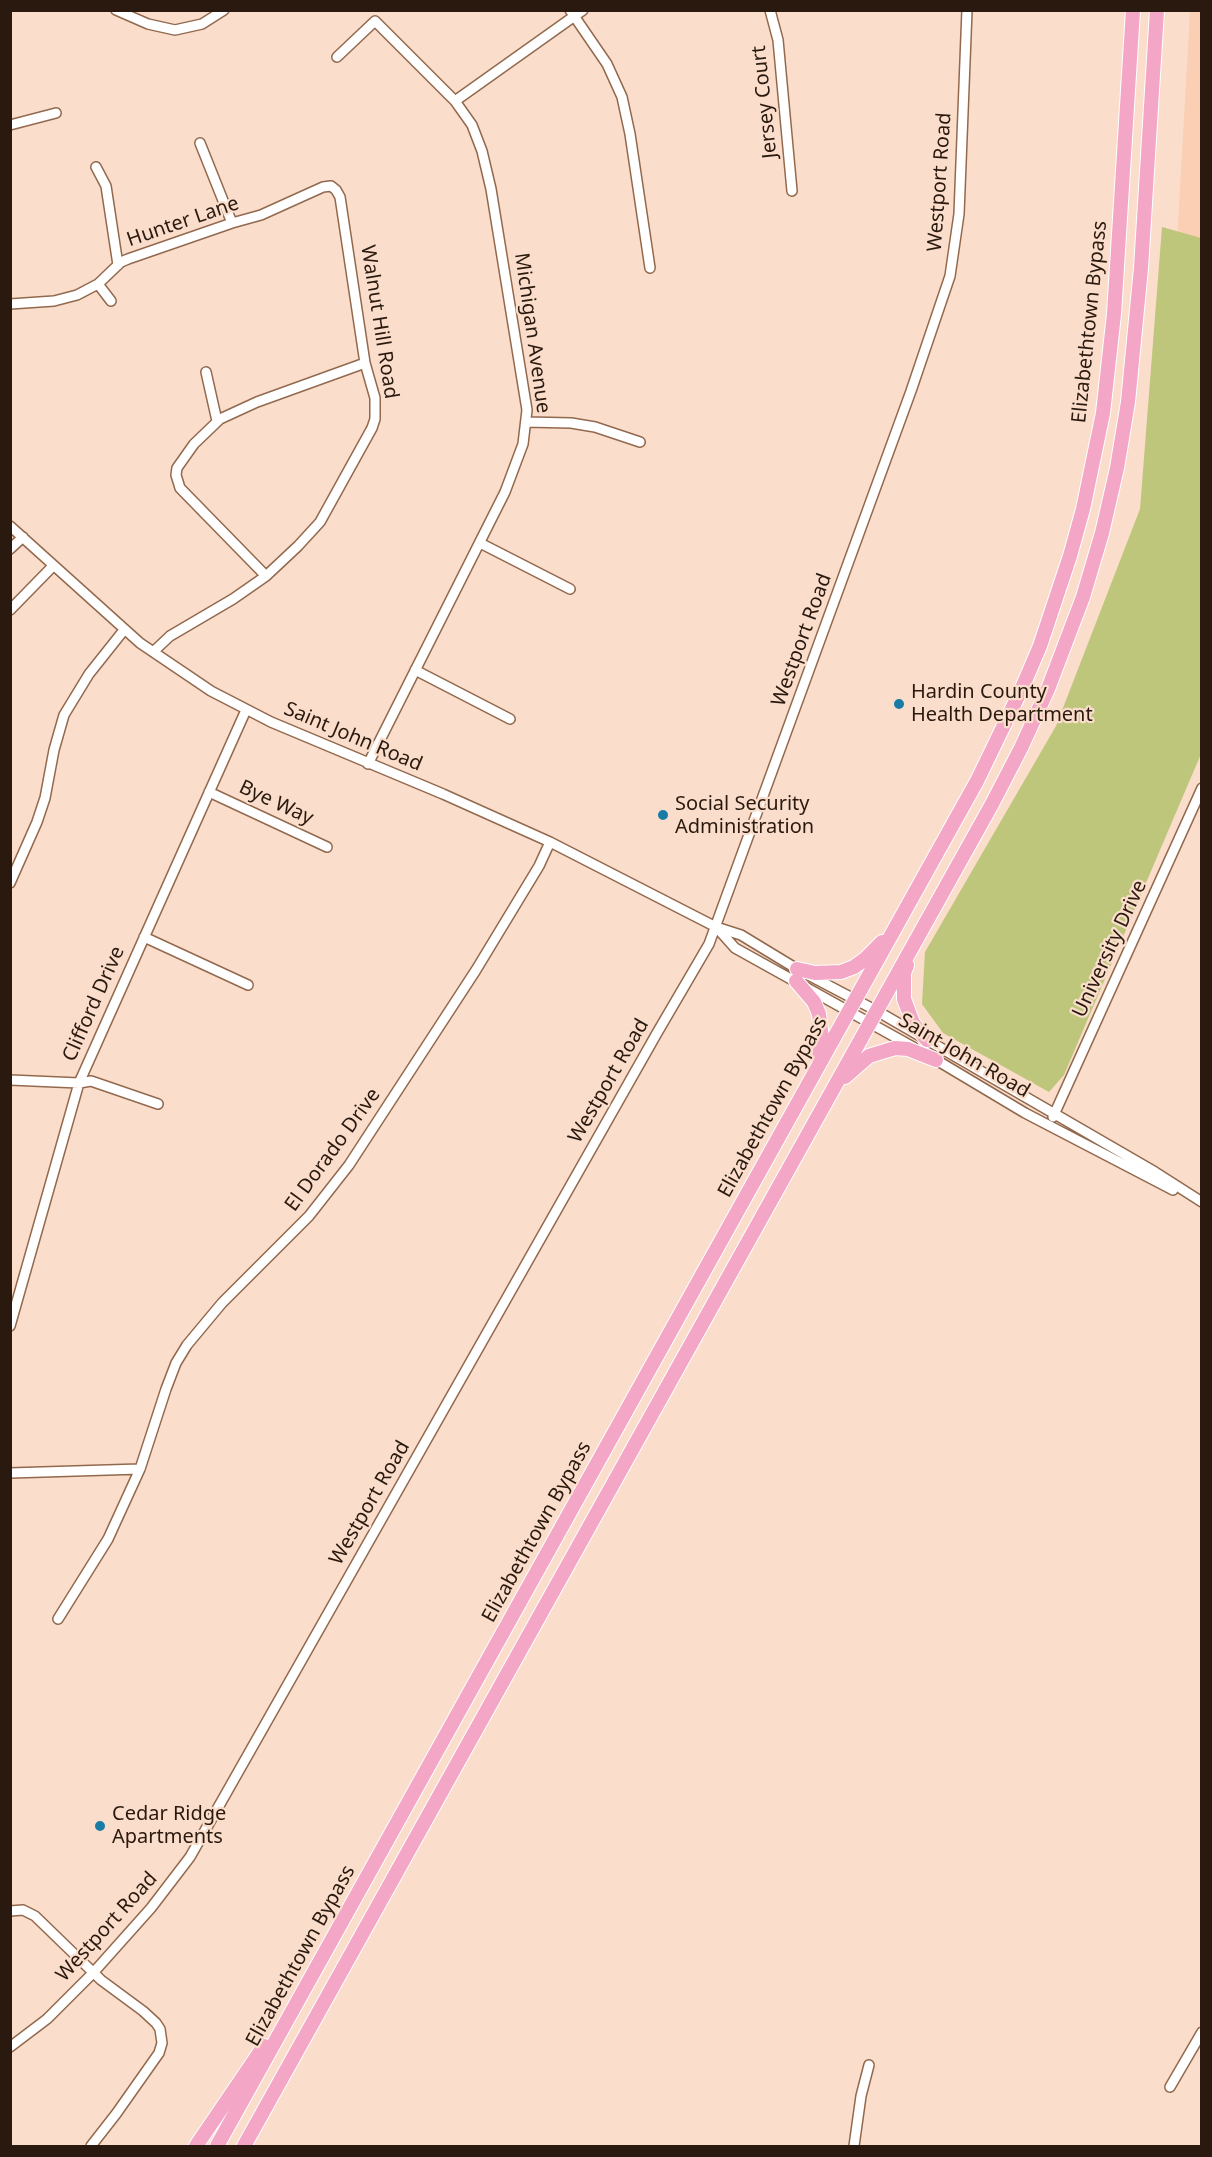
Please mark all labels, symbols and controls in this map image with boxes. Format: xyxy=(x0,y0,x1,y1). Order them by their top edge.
street label: Jersey Court xyxy=(747,44,783,160)
street label: Westport Road xyxy=(923,112,957,252)
street label: Hunter Lane xyxy=(124,192,242,252)
street label: Elizabethtown Bypass xyxy=(1067,220,1113,424)
street label: Walnut Hill Road xyxy=(355,243,403,401)
street label: Michigan Avenue xyxy=(509,251,555,415)
street label: Westport Road xyxy=(767,570,837,710)
place label: Hardin County Health Department xyxy=(911,680,1093,727)
street label: Saint John Road xyxy=(280,697,426,777)
marker: Hardin County Health Department xyxy=(892,697,906,711)
street label: Bye Way xyxy=(235,775,317,831)
place label: Social Security Administration xyxy=(675,792,814,839)
marker: Social Security Administration xyxy=(656,808,670,822)
street label: University Drive xyxy=(1068,877,1152,1021)
street label: Clifford Drive xyxy=(58,943,130,1065)
street label: Saint John Road xyxy=(894,1009,1034,1103)
street label: Elizabethtown Bypass xyxy=(713,1012,833,1202)
street label: Westport Road xyxy=(564,1015,654,1147)
street label: El Dorado Drive xyxy=(280,1084,386,1216)
street label: Westport Road xyxy=(325,1437,415,1569)
street label: Elizabethtown Bypass xyxy=(477,1437,597,1627)
place label: Cedar Ridge Apartments xyxy=(112,1802,226,1849)
marker: Cedar Ridge Apartments xyxy=(93,1819,107,1833)
street label: Elizabethtown Bypass xyxy=(241,1861,361,2051)
street label: Westport Road xyxy=(51,1867,163,1987)

